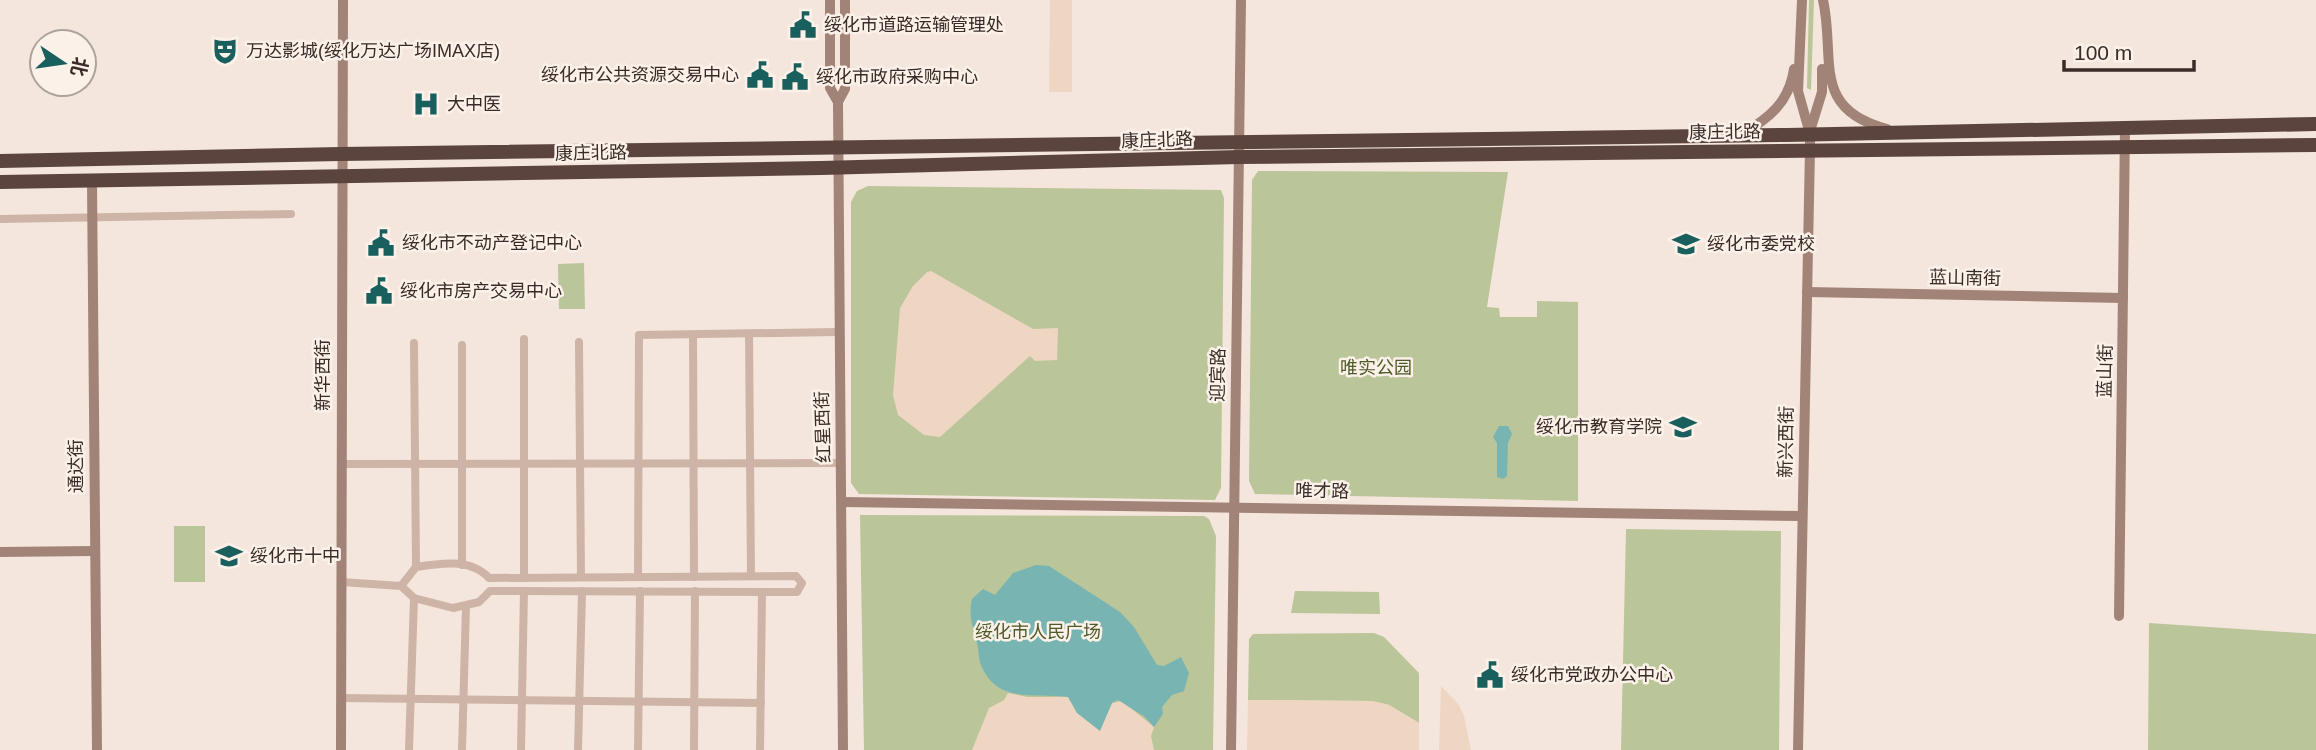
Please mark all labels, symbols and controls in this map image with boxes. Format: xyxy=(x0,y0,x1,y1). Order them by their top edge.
public building icon: 绥化市道路运输管理处 xyxy=(788,10,818,40)
place label: 绥化市道路运输管理处 xyxy=(824,15,1004,35)
north arrow xyxy=(28,28,98,98)
scale bar xyxy=(2064,28,2194,72)
theatre icon: 万达影城(绥化万达广场IMAX店) xyxy=(210,36,240,66)
place label: 万达影城(绥化万达广场IMAX店) xyxy=(246,41,500,61)
text: 100 m xyxy=(2074,41,2132,64)
text: 北 xyxy=(67,55,91,78)
public building icon: 绥化市公共资源交易中心 xyxy=(745,60,775,90)
public building icon: 绥化市政府采购中心 xyxy=(780,62,810,92)
place label: 绥化市公共资源交易中心 xyxy=(541,65,739,85)
place label: 绥化市政府采购中心 xyxy=(816,67,978,87)
hospital icon: 大中医 xyxy=(411,89,441,119)
place label: 大中医 xyxy=(447,94,501,114)
street label: 康庄北路 xyxy=(1689,121,1761,143)
street label: 康庄北路 xyxy=(1121,129,1193,151)
street label: 康庄北路 xyxy=(555,142,627,164)
public building icon: 绥化市不动产登记中心 xyxy=(366,228,396,258)
school or university icon: 绥化市委党校 xyxy=(1671,229,1701,259)
place label: 绥化市不动产登记中心 xyxy=(402,233,582,253)
place label: 绥化市委党校 xyxy=(1707,234,1815,254)
street label: 蓝山南街 xyxy=(1929,267,2001,289)
public building icon: 绥化市房产交易中心 xyxy=(364,276,394,306)
place label: 绥化市房产交易中心 xyxy=(400,281,562,301)
street label: 新华西街 xyxy=(313,339,333,411)
street label: 蓝山街 xyxy=(2095,344,2115,398)
street label: 迎宾路 xyxy=(1208,348,1228,402)
park label: 唯实公园 xyxy=(1340,358,1412,378)
street label: 红星西街 xyxy=(812,391,834,463)
street label: 新兴西街 xyxy=(1775,406,1797,478)
school or university icon: 绥化市教育学院 xyxy=(1668,412,1698,442)
place label: 绥化市教育学院 xyxy=(1536,417,1662,437)
street label: 通达街 xyxy=(66,439,86,493)
street label: 唯才路 xyxy=(1295,481,1349,501)
school or university icon: 绥化市十中 xyxy=(214,541,244,571)
place label: 绥化市十中 xyxy=(250,546,340,566)
park label: 绥化市人民广场 xyxy=(975,622,1101,642)
public building icon: 绥化市党政办公中心 xyxy=(1475,660,1505,690)
place label: 绥化市党政办公中心 xyxy=(1511,665,1673,685)

